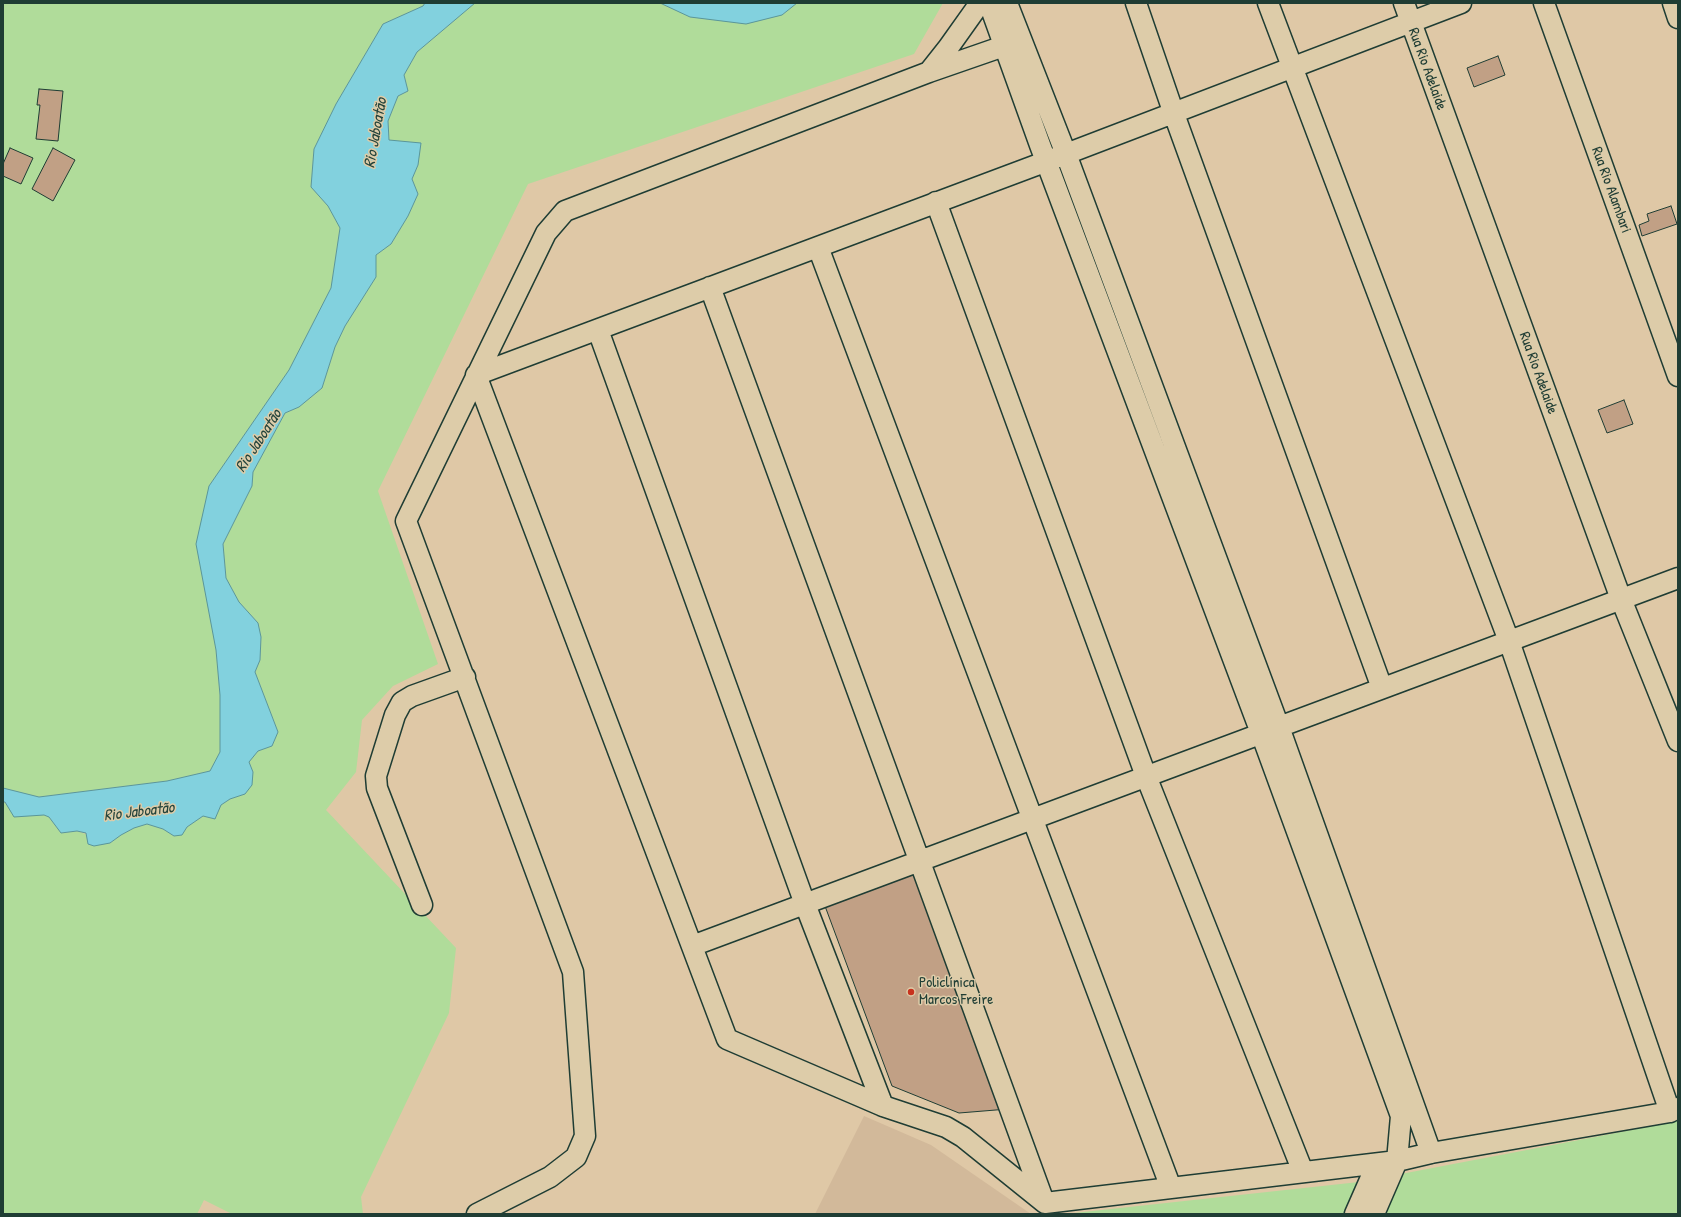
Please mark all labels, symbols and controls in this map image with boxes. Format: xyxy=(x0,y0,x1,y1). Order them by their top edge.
street label: Rua Rio Adelaide xyxy=(1404,26,1450,112)
water label: Rio Jaboatão xyxy=(360,97,392,169)
street label: Rua Rio Alambari xyxy=(1587,144,1635,236)
street label: Rua Rio Adelaide xyxy=(1515,330,1561,416)
water label: Rio Jaboatão xyxy=(232,406,286,476)
water label: Rio Jaboatão xyxy=(103,798,175,826)
place label: Policlínica Marcos Freire xyxy=(919,974,993,1009)
marker: Policlínica Marcos Freire xyxy=(906,987,916,997)

